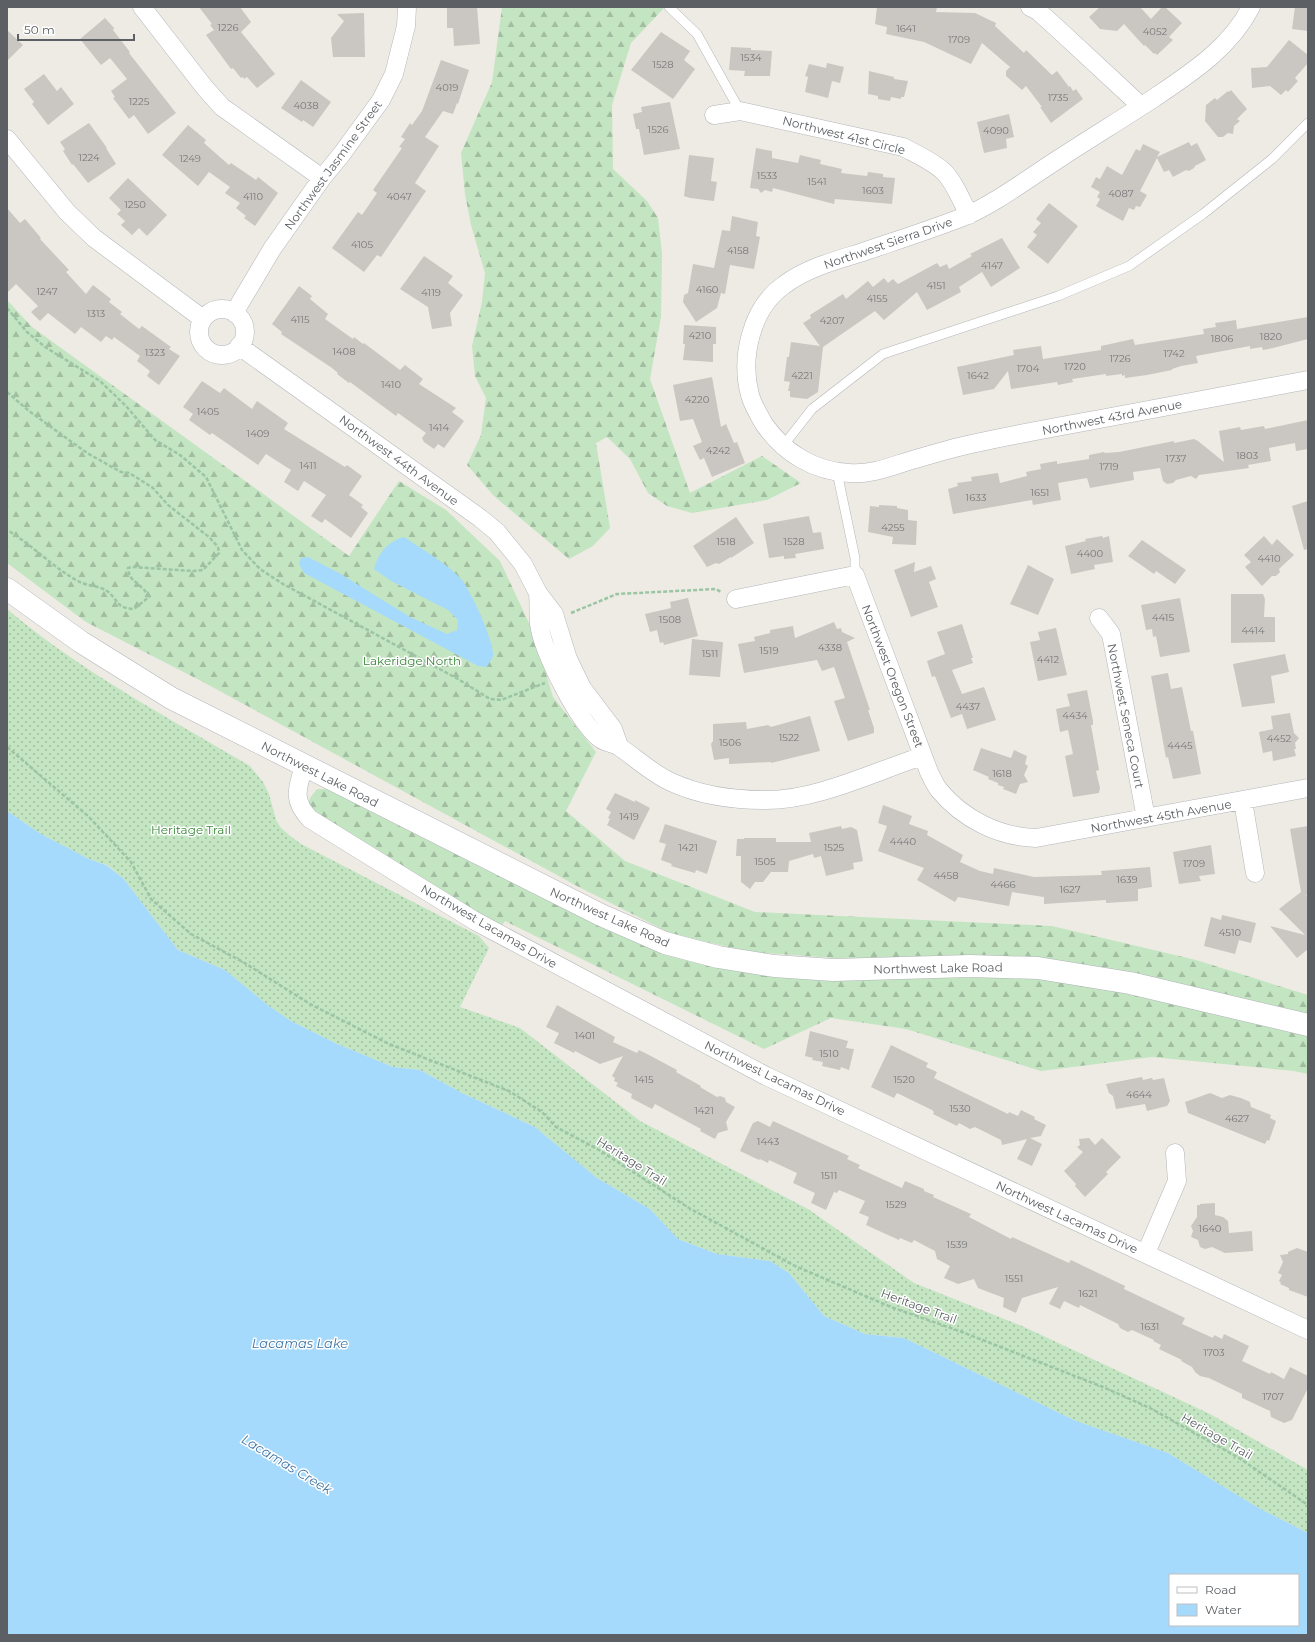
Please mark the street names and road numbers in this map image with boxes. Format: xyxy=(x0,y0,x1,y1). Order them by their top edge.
street label: Northwest Jasmine Street xyxy=(281,97,385,233)
street label: Northwest 41st Circle xyxy=(781,112,907,158)
street label: Northwest Sierra Drive xyxy=(822,214,954,272)
street label: Northwest 43rd Avenue xyxy=(1041,396,1183,438)
street label: Northwest 44th Avenue xyxy=(336,412,462,508)
street label: Northwest Oregon Street xyxy=(859,602,927,750)
street label: Northwest Seneca Court xyxy=(1105,642,1147,790)
street label: Northwest Lake Road xyxy=(259,738,381,810)
street label: Northwest 45th Avenue xyxy=(1089,796,1233,836)
street label: Northwest Lacamas Drive xyxy=(418,881,560,971)
street label: Northwest Lake Road xyxy=(548,884,672,950)
street label: Northwest Lake Road xyxy=(873,959,1003,977)
street label: Northwest Lacamas Drive xyxy=(702,1037,848,1119)
street label: Heritage Trail xyxy=(594,1134,670,1188)
street label: Northwest Lacamas Drive xyxy=(994,1177,1140,1257)
street label: Heritage Trail xyxy=(879,1285,959,1327)
street label: Heritage Trail xyxy=(1179,1410,1255,1462)

